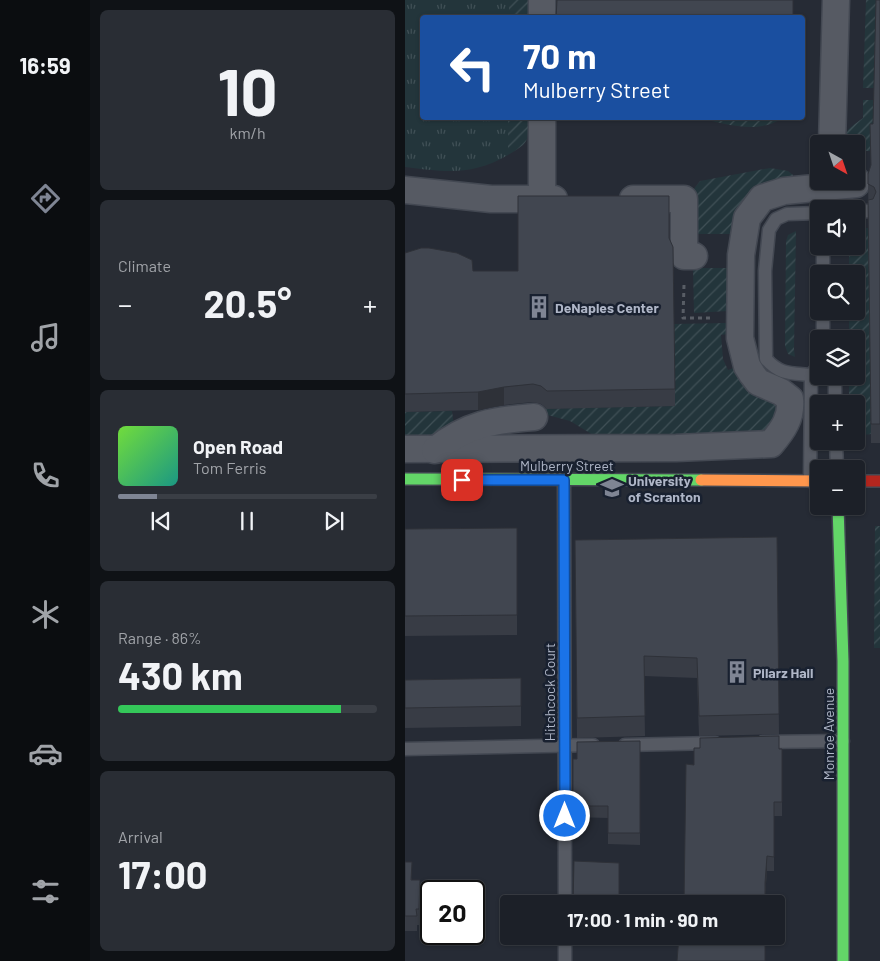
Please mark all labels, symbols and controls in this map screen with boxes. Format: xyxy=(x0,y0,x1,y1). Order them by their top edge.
text: 70 m xyxy=(523,34,597,76)
icon: left xyxy=(440,35,505,100)
text: 10 xyxy=(217,51,278,129)
text: 16:59 xyxy=(19,52,71,78)
text: Mulberry Street xyxy=(523,76,670,102)
text: km/h xyxy=(229,123,266,142)
north arrow xyxy=(810,135,865,190)
map controls xyxy=(810,135,865,515)
icon: directions xyxy=(28,181,63,216)
button: sound xyxy=(810,200,865,255)
text: Climate xyxy=(118,256,171,275)
button: search xyxy=(810,265,865,320)
text: 20.5° xyxy=(204,280,291,326)
text: − xyxy=(118,287,132,321)
text: + xyxy=(363,287,377,321)
building icon: DeNaples Center xyxy=(526,294,552,320)
place label: DeNaples Center xyxy=(555,299,659,316)
icon: music xyxy=(28,320,63,355)
button: layers xyxy=(810,330,865,385)
button: + xyxy=(810,395,865,450)
text: Open Road xyxy=(193,435,283,458)
street label: Mulberry Street xyxy=(520,457,614,474)
icon: phone xyxy=(28,458,63,493)
text: Tom Ferris xyxy=(193,458,267,477)
pin xyxy=(441,459,483,501)
button: − xyxy=(810,460,865,515)
icon: arrive xyxy=(448,466,476,494)
place label: University of Scranton xyxy=(628,472,701,505)
school or university icon: University of Scranton xyxy=(599,475,625,501)
icon: previous xyxy=(147,507,175,535)
icon: pause xyxy=(233,507,261,535)
icon: next xyxy=(320,507,348,535)
icon: climate xyxy=(28,597,63,632)
text: Range · 86% xyxy=(118,628,202,647)
street label: Hitchcock Court xyxy=(541,643,558,741)
text: 430 km xyxy=(118,652,243,698)
building icon: Pilarz Hall xyxy=(724,659,750,685)
place label: Pilarz Hall xyxy=(753,664,813,681)
street label: Monroe Avenue xyxy=(820,688,837,780)
icon: car xyxy=(28,736,63,771)
position arrow xyxy=(538,789,590,841)
text: Arrival xyxy=(118,827,163,846)
text: 17:00 xyxy=(118,851,207,897)
icon: filters xyxy=(28,874,63,909)
speed limit sign: 20 xyxy=(420,880,485,945)
text: 17:00 · 1 min · 90 m xyxy=(567,908,718,931)

